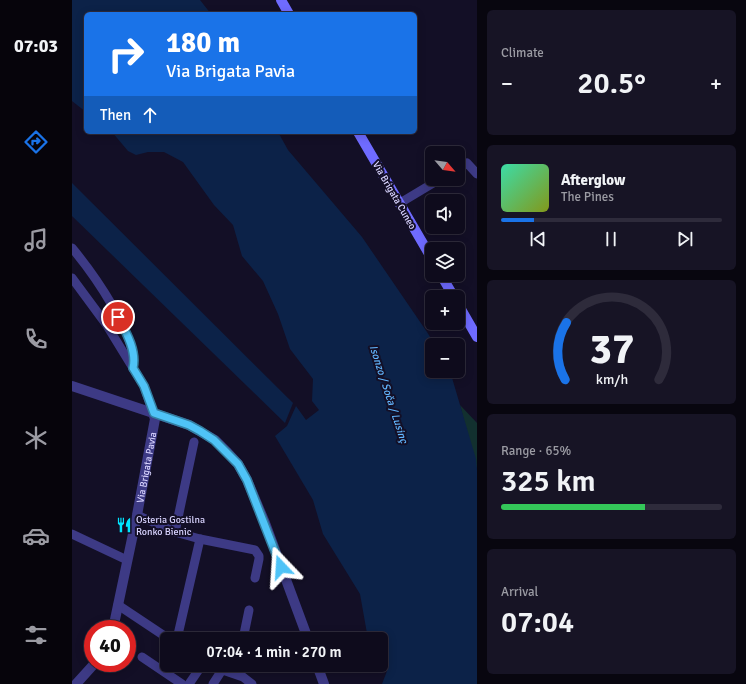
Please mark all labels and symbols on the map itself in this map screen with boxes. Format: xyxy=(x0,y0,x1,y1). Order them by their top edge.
north arrow xyxy=(425,146,465,186)
street label: Via Brigata Cuneo xyxy=(370,159,418,232)
pin xyxy=(101,300,135,334)
water label: Isonzo / Soča / Lusinç xyxy=(367,344,411,446)
street label: Via Brigata Pavia xyxy=(134,431,159,504)
place label: Osteria Gostilna Ronko Bienic xyxy=(136,514,205,538)
restaurant icon: Osteria Gostilna Ronko Bienic xyxy=(115,516,133,534)
position arrow xyxy=(260,546,302,588)
speed limit sign: 40 xyxy=(84,620,136,672)

